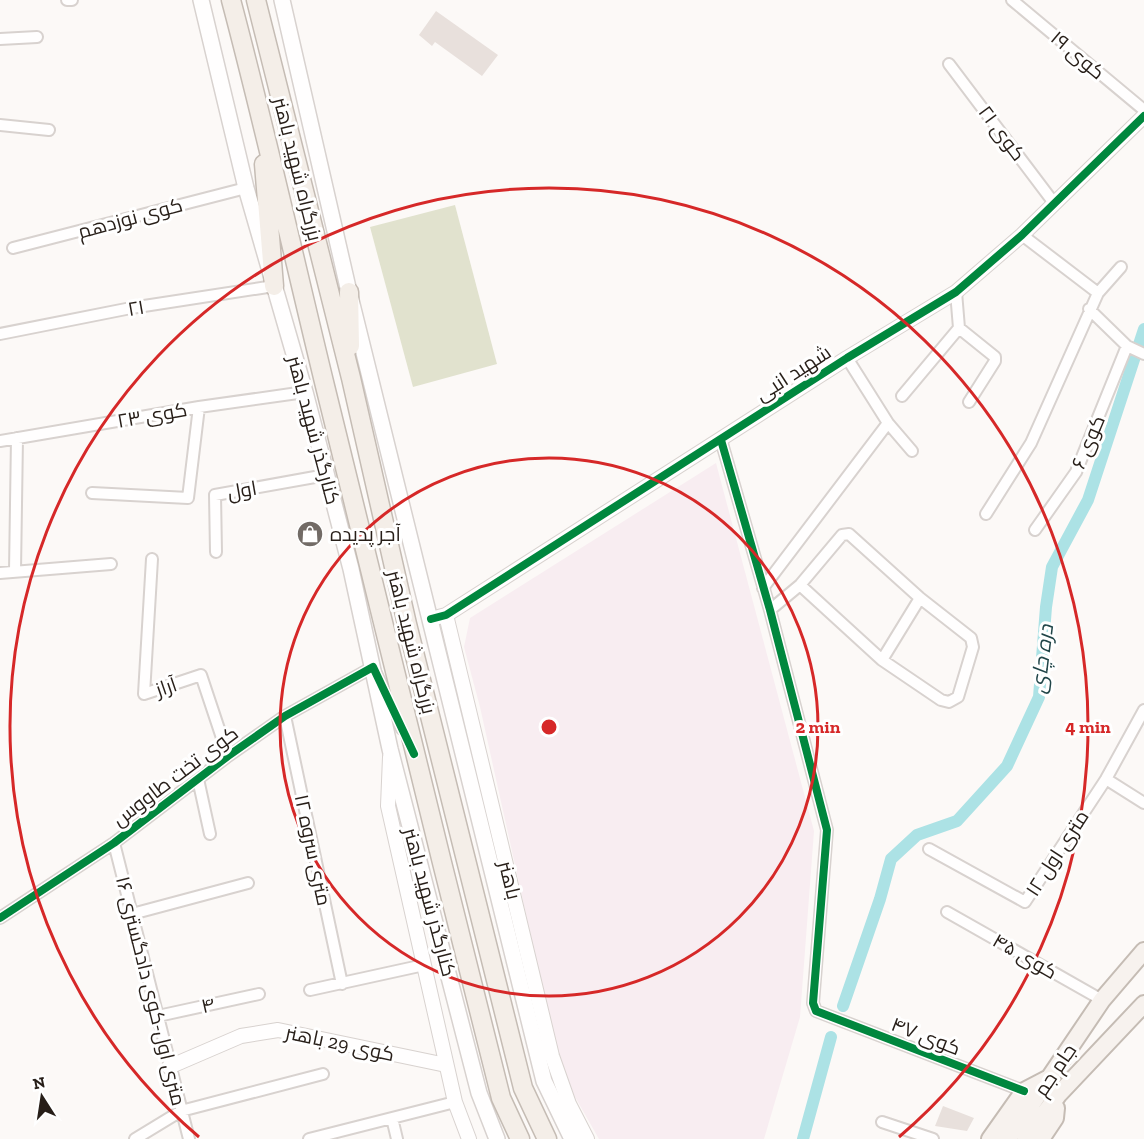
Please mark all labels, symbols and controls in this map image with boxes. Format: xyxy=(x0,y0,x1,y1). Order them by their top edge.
street label: کوی ۱۹ xyxy=(1045,26,1110,85)
street label: بزرگراه شهید باهنر xyxy=(267,94,327,244)
street label: کوی ۲۱ xyxy=(973,101,1031,166)
street label: کوی نوزدهم xyxy=(75,193,186,245)
street label: ۲۱ xyxy=(126,295,146,321)
street label: شهید انبی xyxy=(751,340,836,407)
street label: کنارگذر شهید باهنر xyxy=(281,352,345,507)
street label: کوی ۲۳ xyxy=(115,397,189,434)
street label: کوی ۶ xyxy=(1066,411,1111,473)
street label: اول xyxy=(225,476,259,505)
shop icon: آجر پدیده xyxy=(295,519,325,549)
place label: آجر پدیده xyxy=(330,522,401,547)
street label: بزرگراه شهید باهنر xyxy=(381,567,441,717)
water label: دره چای xyxy=(1025,622,1060,695)
street label: آراز xyxy=(151,672,181,702)
text: 2 min xyxy=(796,716,841,738)
text: 4 min xyxy=(1065,716,1111,738)
centre of rings xyxy=(539,717,559,737)
street label: کوی تخت طاووس xyxy=(107,721,243,832)
street label: ۱۲ متری سروه xyxy=(289,792,337,908)
street label: ۱۲ متری اول xyxy=(1020,805,1095,901)
street label: کنارگذر شهید باهنر xyxy=(397,824,461,979)
street label: باهنر xyxy=(493,857,526,902)
street label: ۱۶ متری اول-کوی دادگستری xyxy=(110,874,191,1109)
street label: کوی ۴۵ xyxy=(988,928,1062,985)
street label: ۴ xyxy=(199,992,217,1018)
street label: کوی ۴۷ xyxy=(888,1012,964,1061)
street label: کوی 29 باهنر xyxy=(282,1020,397,1067)
street label: جام جم xyxy=(1029,1039,1083,1102)
north arrow xyxy=(12,1067,72,1127)
text: N xyxy=(31,1072,47,1093)

